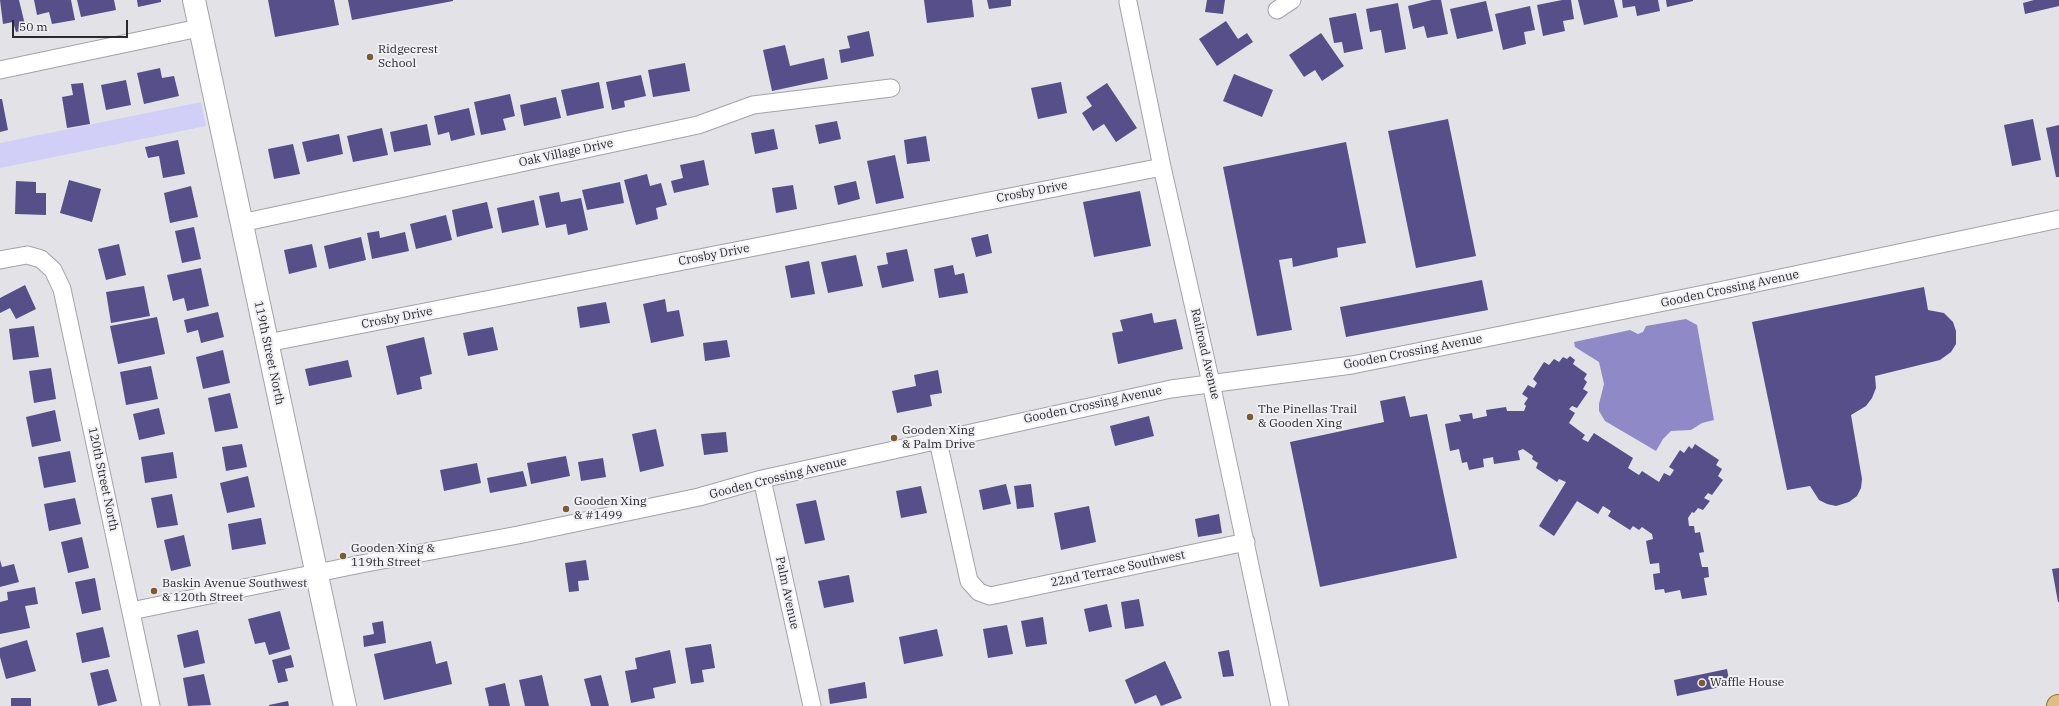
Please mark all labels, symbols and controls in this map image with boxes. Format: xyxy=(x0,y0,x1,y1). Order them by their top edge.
scale bar xyxy=(14,12,130,38)
text: 50 m xyxy=(19,19,48,34)
place label: Ridgecrest School xyxy=(378,43,438,71)
marker: Ridgecrest School xyxy=(365,52,375,62)
street label: Oak Village Drive xyxy=(518,136,614,170)
street label: Crosby Drive xyxy=(995,178,1069,206)
street label: Crosby Drive xyxy=(677,241,751,269)
street label: Gooden Crossing Avenue xyxy=(1660,267,1800,311)
street label: 119th Street North xyxy=(251,300,287,406)
street label: Crosby Drive xyxy=(360,304,434,332)
street label: Railroad Avenue xyxy=(1188,307,1222,401)
street label: Gooden Crossing Avenue xyxy=(1342,331,1484,373)
street label: Gooden Crossing Avenue xyxy=(1023,383,1163,427)
place label: The Pinellas Trail & Gooden Xing xyxy=(1258,403,1357,431)
marker: The Pinellas Trail & Gooden Xing xyxy=(1245,412,1255,422)
place label: Gooden Xing & Palm Drive xyxy=(902,424,975,452)
street label: 120th Street North xyxy=(85,426,121,532)
marker: Gooden Xing & Palm Drive xyxy=(889,433,899,443)
street label: Gooden Crossing Avenue xyxy=(708,454,848,502)
place label: Gooden Xing & #1499 xyxy=(574,495,647,523)
marker: Gooden Xing & #1499 xyxy=(561,504,571,514)
place label: Gooden Xing & 119th Street xyxy=(351,542,435,570)
street label: 22nd Terrace Southwest xyxy=(1050,548,1186,590)
marker: Gooden Xing & 119th Street xyxy=(338,551,348,561)
street label: Palm Avenue xyxy=(772,555,802,631)
place label: Baskin Avenue Southwest & 120th Street xyxy=(162,577,307,605)
marker: Baskin Avenue Southwest & 120th Street xyxy=(149,586,159,596)
place label: Waffle House xyxy=(1710,676,1784,690)
marker: Waffle House xyxy=(1697,678,1707,688)

